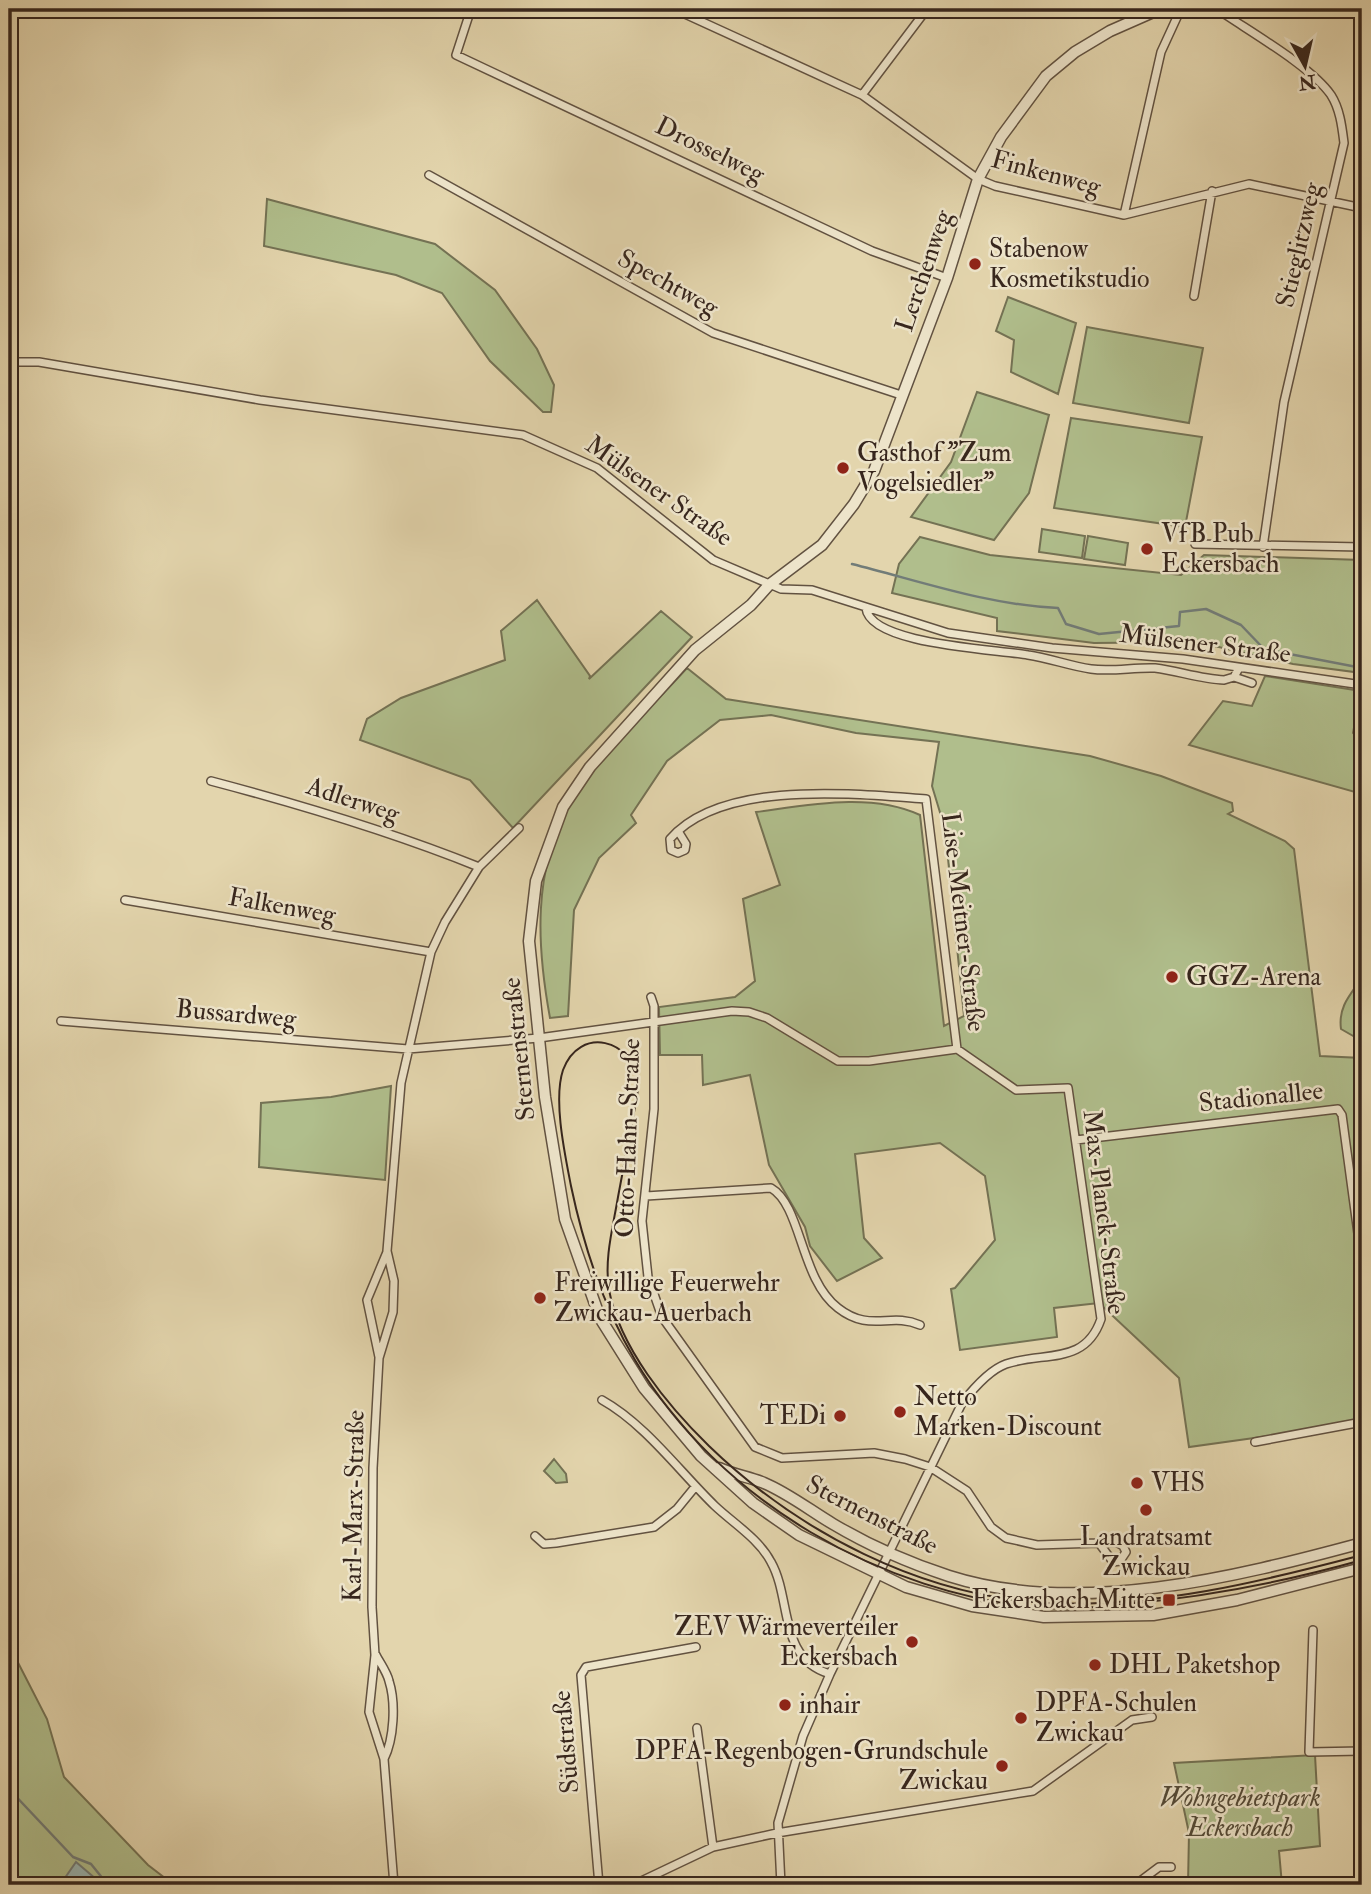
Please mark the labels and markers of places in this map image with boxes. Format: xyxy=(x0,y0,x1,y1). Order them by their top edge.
place label: Stabenow Kosmetikstudio xyxy=(989,233,1150,295)
marker: Stabenow Kosmetikstudio xyxy=(967,256,983,272)
place label: Gasthof "Zum Vogelsiedler" xyxy=(857,437,1012,499)
marker: Gasthof "Zum Vogelsiedler" xyxy=(835,460,851,476)
place label: VfB Pub Eckersbach xyxy=(1161,518,1280,580)
marker: VfB Pub Eckersbach xyxy=(1139,541,1155,557)
place label: GGZ-Arena xyxy=(1186,961,1322,993)
marker: GGZ-Arena xyxy=(1164,969,1180,985)
place label: Freiwillige Feuerwehr Zwickau-Auerbach xyxy=(554,1267,780,1329)
marker: Freiwillige Feuerwehr Zwickau-Auerbach xyxy=(532,1290,548,1306)
place label: Netto Marken-Discount xyxy=(914,1381,1102,1443)
place label: TEDi xyxy=(760,1400,826,1432)
marker: Netto Marken-Discount xyxy=(892,1404,908,1420)
marker: TEDi xyxy=(832,1408,848,1424)
place label: VHS xyxy=(1151,1467,1205,1499)
marker: VHS xyxy=(1129,1475,1145,1491)
marker: Landratsamt Zwickau xyxy=(1138,1502,1154,1518)
place label: Landratsamt Zwickau xyxy=(1080,1521,1212,1583)
place label: Eckersbach Mitte xyxy=(972,1584,1155,1616)
marker: Eckersbach Mitte xyxy=(1161,1592,1177,1608)
place label: ZEV Wärmeverteiler Eckersbach xyxy=(674,1611,898,1673)
marker: ZEV Wärmeverteiler Eckersbach xyxy=(904,1634,920,1650)
place label: DHL Paketshop xyxy=(1109,1649,1280,1682)
marker: DHL Paketshop xyxy=(1087,1657,1103,1673)
place label: DPFA-Schulen Zwickau xyxy=(1035,1687,1197,1749)
place label: inhair xyxy=(799,1689,861,1721)
marker: inhair xyxy=(777,1697,793,1713)
marker: DPFA-Schulen Zwickau xyxy=(1013,1710,1029,1726)
place label: DPFA-Regenbogen-Grundschule Zwickau xyxy=(634,1735,988,1797)
marker: DPFA-Regenbogen-Grundschule Zwickau xyxy=(994,1758,1010,1774)

